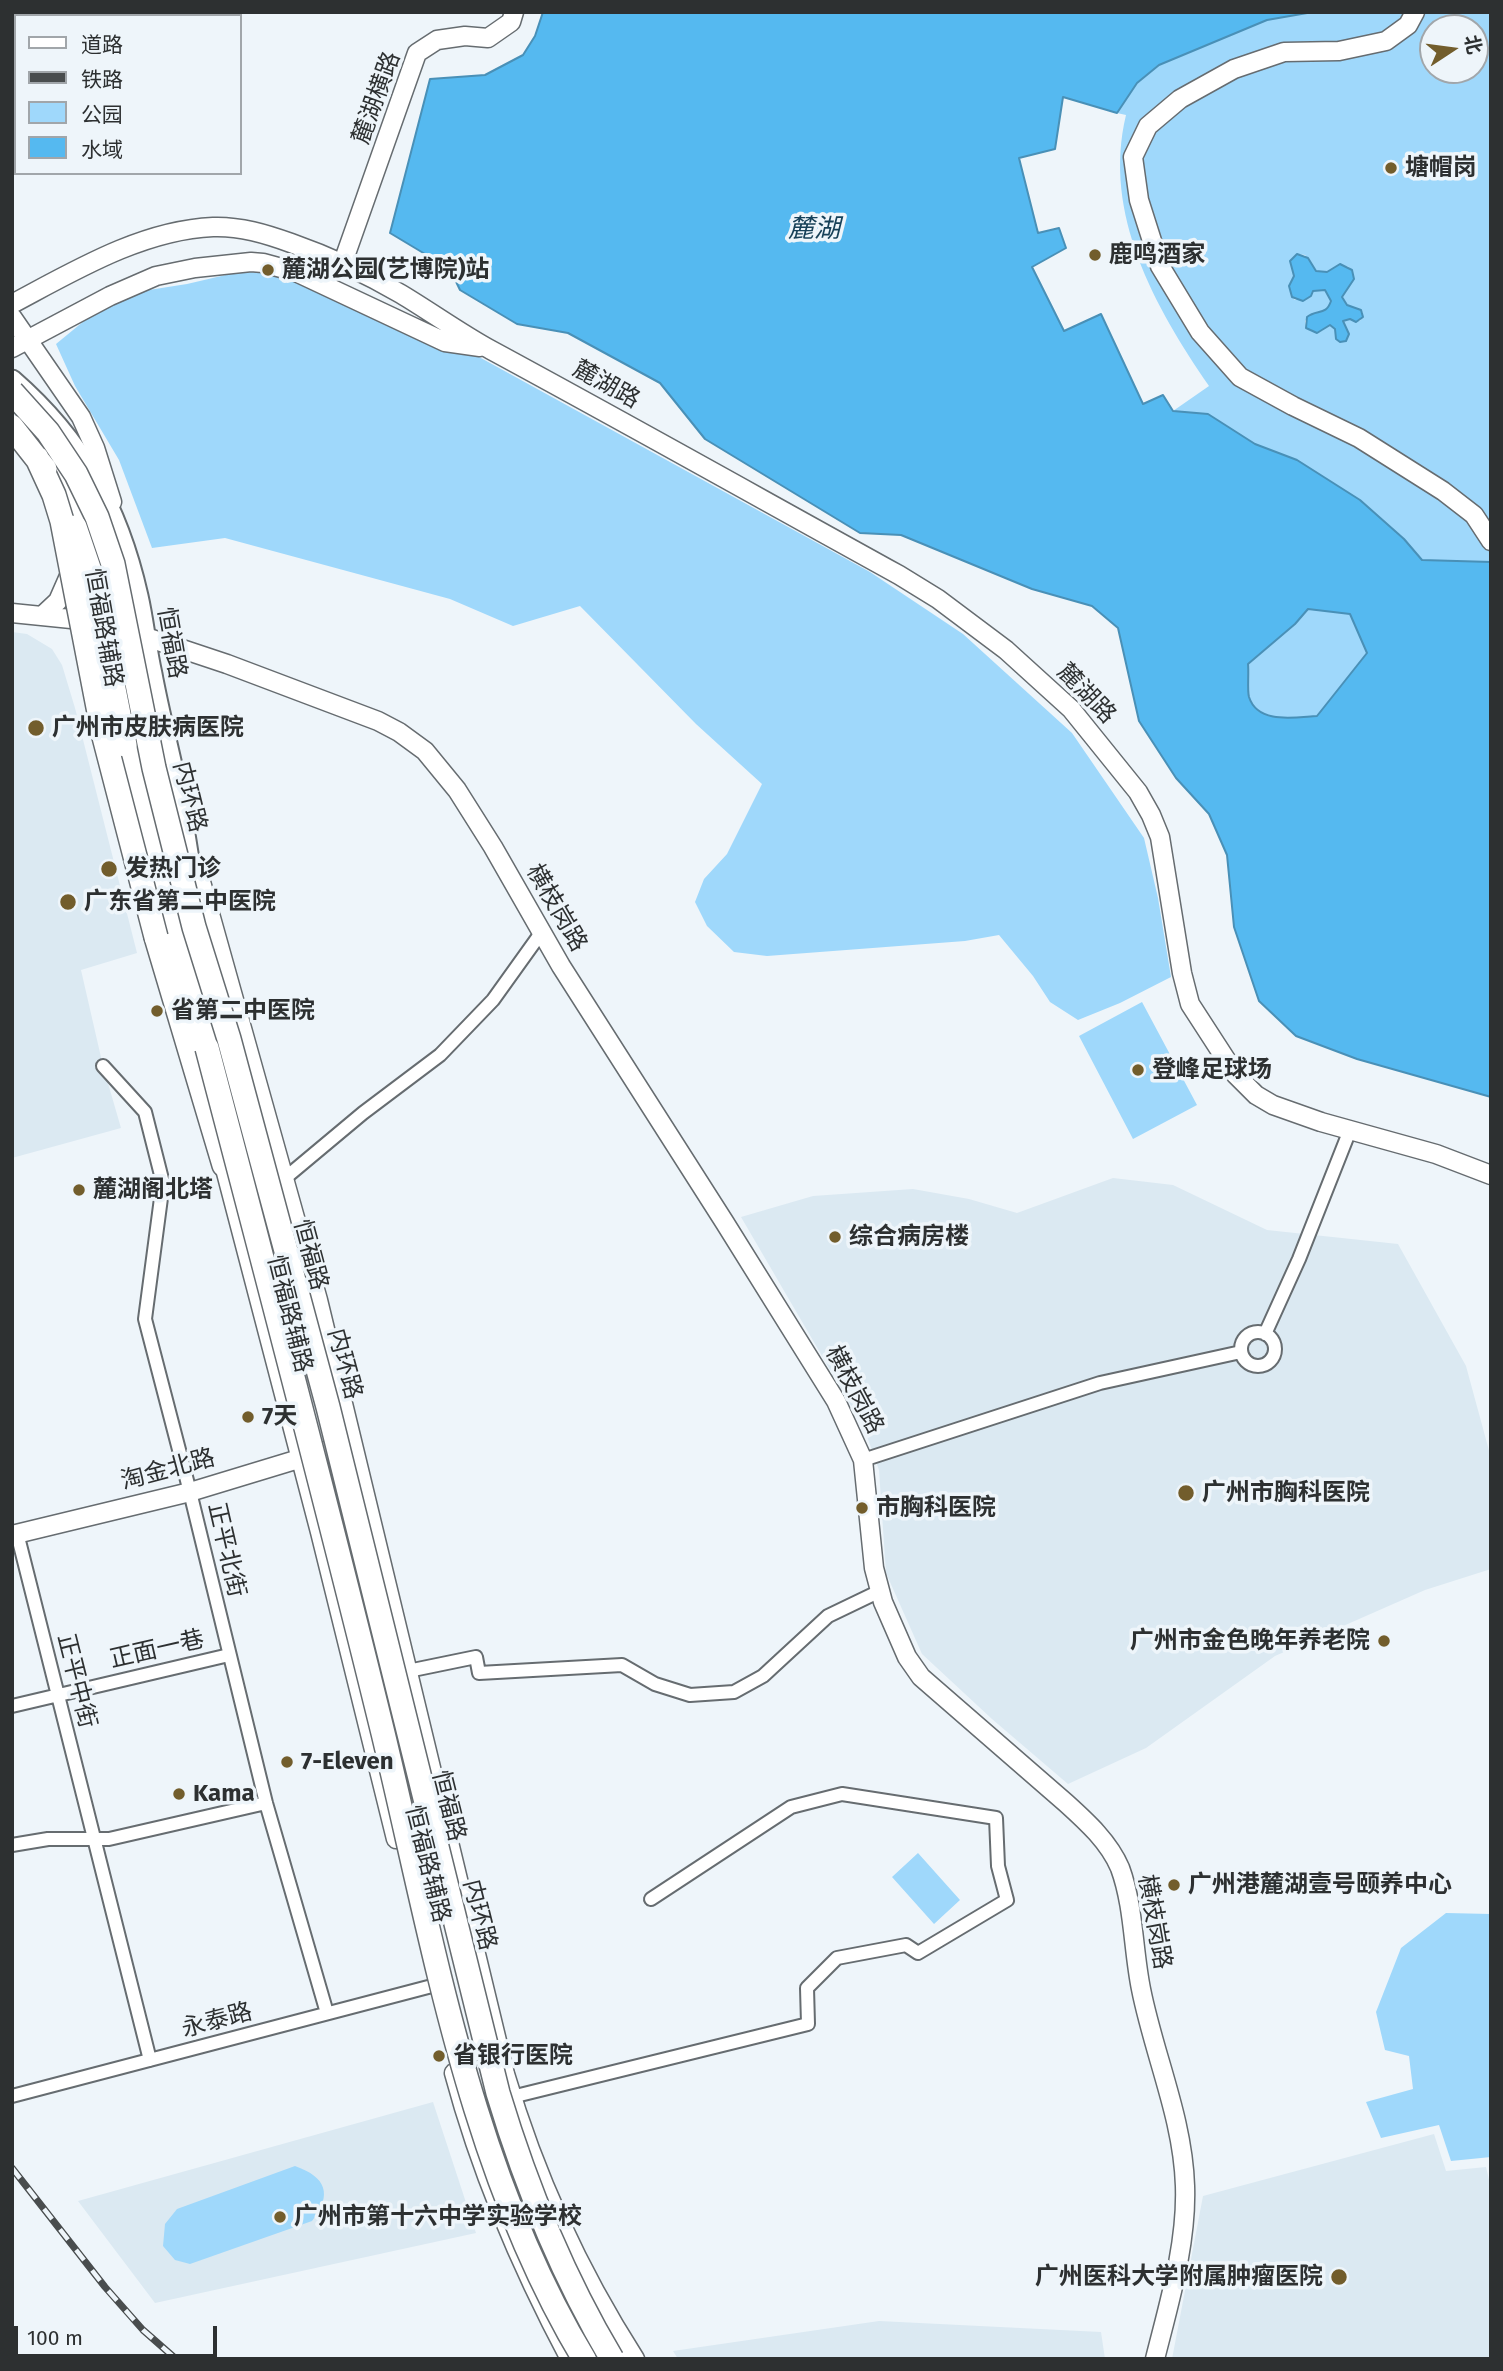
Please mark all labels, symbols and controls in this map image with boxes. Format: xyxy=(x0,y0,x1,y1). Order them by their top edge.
legend xyxy=(14,14,242,175)
north arrow xyxy=(1419,14,1489,84)
text: 道路 xyxy=(81,32,123,58)
text: 北 xyxy=(1460,33,1486,56)
street label: 麓湖横路 xyxy=(347,48,407,148)
text: 铁路 xyxy=(81,67,123,93)
text: 公园 xyxy=(81,102,123,128)
text: 水域 xyxy=(81,137,123,163)
place label: 塘帽岗 xyxy=(1405,154,1477,182)
marker: 塘帽岗 xyxy=(1383,160,1399,176)
water label: 麓湖 xyxy=(788,214,840,246)
place label: 鹿鸣酒家 xyxy=(1109,241,1205,269)
marker: 鹿鸣酒家 xyxy=(1087,247,1103,263)
place label: 麓湖公园(艺博院)站 xyxy=(282,256,490,284)
marker: 麓湖公园(艺博院)站 xyxy=(260,262,276,278)
street label: 麓湖路 xyxy=(568,355,644,415)
street label: 恒福路辅路 xyxy=(78,566,128,690)
street label: 恒福路 xyxy=(151,605,191,681)
street label: 麓湖路 xyxy=(1051,658,1121,730)
place label: 广州市皮肤病医院 xyxy=(52,714,244,742)
marker: 广州市皮肤病医院 xyxy=(26,718,46,738)
street label: 内环路 xyxy=(166,759,212,835)
place label: 发热门诊 xyxy=(125,855,221,883)
marker: 发热门诊 xyxy=(99,859,119,879)
street label: 横枝岗路 xyxy=(520,859,592,957)
place label: 广东省第二中医院 xyxy=(84,888,276,916)
marker: 广东省第二中医院 xyxy=(58,892,78,912)
place label: 省第二中医院 xyxy=(171,997,315,1025)
marker: 省第二中医院 xyxy=(149,1003,165,1019)
place label: 登峰足球场 xyxy=(1152,1056,1272,1084)
marker: 登峰足球场 xyxy=(1130,1062,1146,1078)
place label: 麓湖阁北塔 xyxy=(93,1176,213,1204)
marker: 麓湖阁北塔 xyxy=(71,1182,87,1198)
street label: 恒福路 xyxy=(287,1216,333,1294)
place label: 综合病房楼 xyxy=(849,1223,969,1251)
marker: 综合病房楼 xyxy=(827,1229,843,1245)
street label: 恒福路辅路 xyxy=(261,1252,317,1376)
street label: 内环路 xyxy=(321,1325,367,1403)
street label: 横枝岗路 xyxy=(819,1341,889,1439)
place label: 7天 xyxy=(262,1403,297,1431)
marker: 7天 xyxy=(240,1409,256,1425)
street label: 淘金北路 xyxy=(118,1444,218,1496)
place label: 广州市胸科医院 xyxy=(1202,1479,1370,1507)
marker: 广州市胸科医院 xyxy=(1176,1483,1196,1503)
place label: 市胸科医院 xyxy=(876,1494,996,1522)
street label: 正平北街 xyxy=(201,1500,251,1600)
marker: 市胸科医院 xyxy=(854,1500,870,1516)
street label: 正面一巷 xyxy=(107,1625,207,1675)
place label: 广州市金色晚年养老院 xyxy=(1130,1627,1370,1655)
street label: 正平中街 xyxy=(50,1631,102,1731)
marker: 广州市金色晚年养老院 xyxy=(1376,1633,1392,1649)
place label: 7-Eleven xyxy=(301,1748,394,1776)
marker: 7-Eleven xyxy=(279,1754,295,1770)
street label: 恒福路 xyxy=(425,1768,471,1844)
place label: Kama xyxy=(193,1780,255,1808)
marker: Kama xyxy=(171,1786,187,1802)
street label: 恒福路辅路 xyxy=(399,1802,455,1926)
place label: 广州港麓湖壹号颐养中心 xyxy=(1188,1871,1452,1899)
street label: 横枝岗路 xyxy=(1131,1872,1177,1972)
street label: 内环路 xyxy=(456,1877,502,1953)
marker: 广州港麓湖壹号颐养中心 xyxy=(1166,1877,1182,1893)
street label: 永泰路 xyxy=(178,1998,256,2044)
place label: 省银行医院 xyxy=(453,2042,573,2070)
marker: 省银行医院 xyxy=(431,2048,447,2064)
place label: 广州市第十六中学实验学校 xyxy=(294,2203,582,2231)
marker: 广州市第十六中学实验学校 xyxy=(272,2209,288,2225)
place label: 广州医科大学附属肿瘤医院 xyxy=(1035,2263,1323,2291)
marker: 广州医科大学附属肿瘤医院 xyxy=(1329,2267,1349,2287)
scale bar xyxy=(18,2312,220,2356)
text: 100 m xyxy=(27,2325,83,2351)

